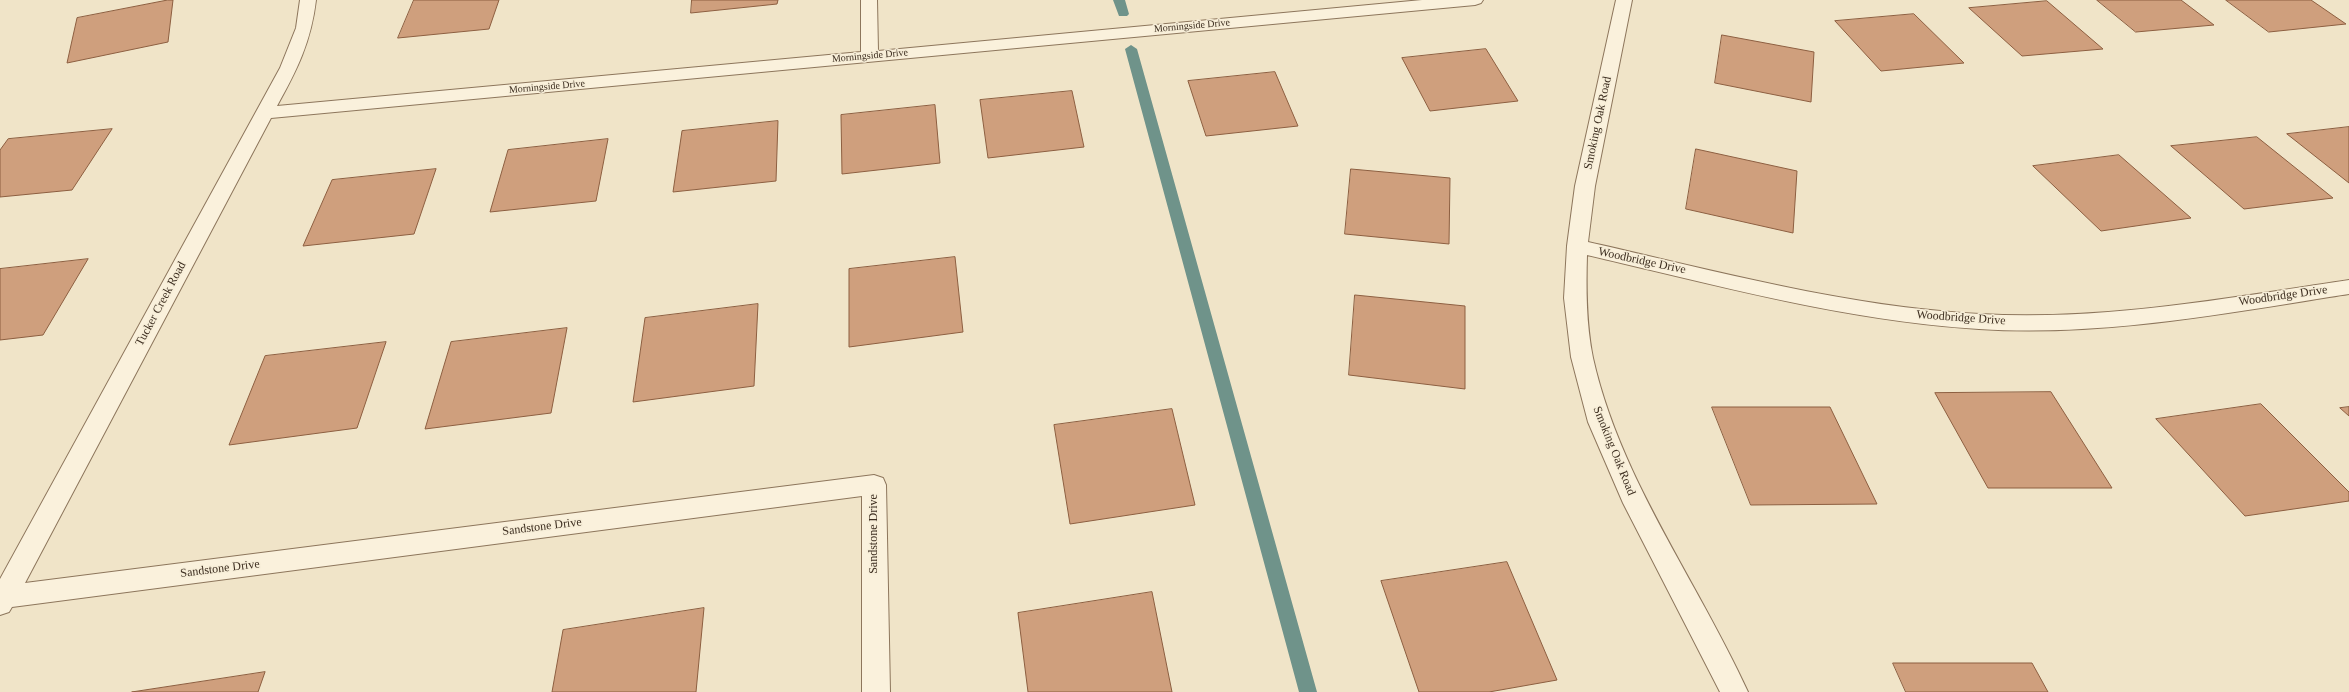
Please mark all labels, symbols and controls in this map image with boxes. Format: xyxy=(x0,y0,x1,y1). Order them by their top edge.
street label: Morningside Drive xyxy=(1153,17,1231,35)
street label: Morningside Drive xyxy=(831,47,909,65)
street label: Smoking Oak Road xyxy=(1581,75,1615,171)
street label: Morningside Drive xyxy=(508,78,586,96)
street label: Woodbridge Drive xyxy=(1597,245,1687,277)
street label: Tucker Creek Road xyxy=(133,259,189,349)
street label: Woodbridge Drive xyxy=(2238,283,2328,309)
street label: Woodbridge Drive xyxy=(1916,308,2006,328)
street label: Smoking Oak Road xyxy=(1590,404,1638,498)
street label: Sandstone Drive xyxy=(867,494,881,574)
street label: Sandstone Drive xyxy=(502,515,582,539)
street label: Sandstone Drive xyxy=(180,557,260,581)

